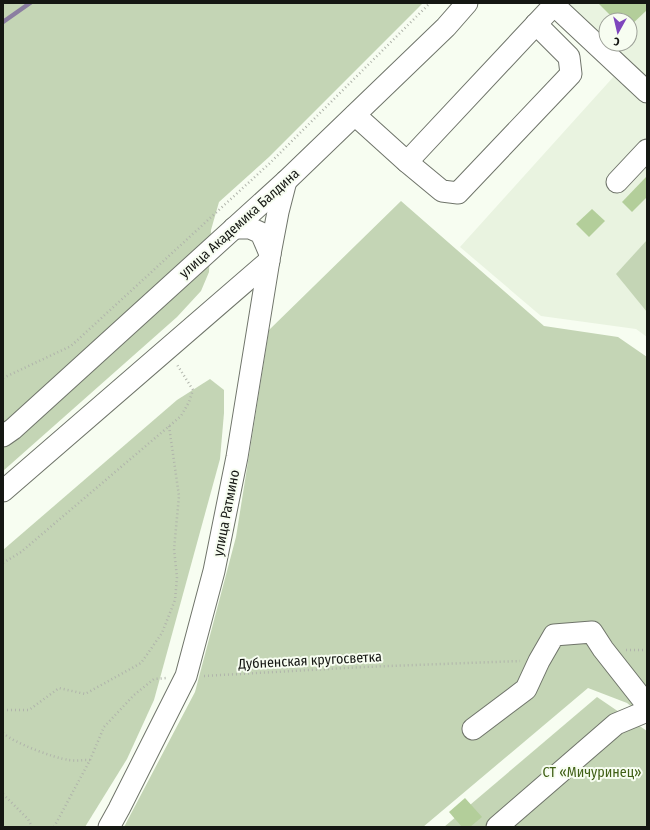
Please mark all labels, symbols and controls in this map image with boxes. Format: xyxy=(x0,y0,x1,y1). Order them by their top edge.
north arrow xyxy=(598,12,638,52)
text: С xyxy=(613,35,620,48)
street label: улица Академика Балдина xyxy=(176,165,303,282)
street label: улица Ратмино xyxy=(210,468,243,558)
street label: Дубненская кругосветка xyxy=(237,648,382,673)
park label: СТ «Мичуринец» xyxy=(542,764,642,781)

